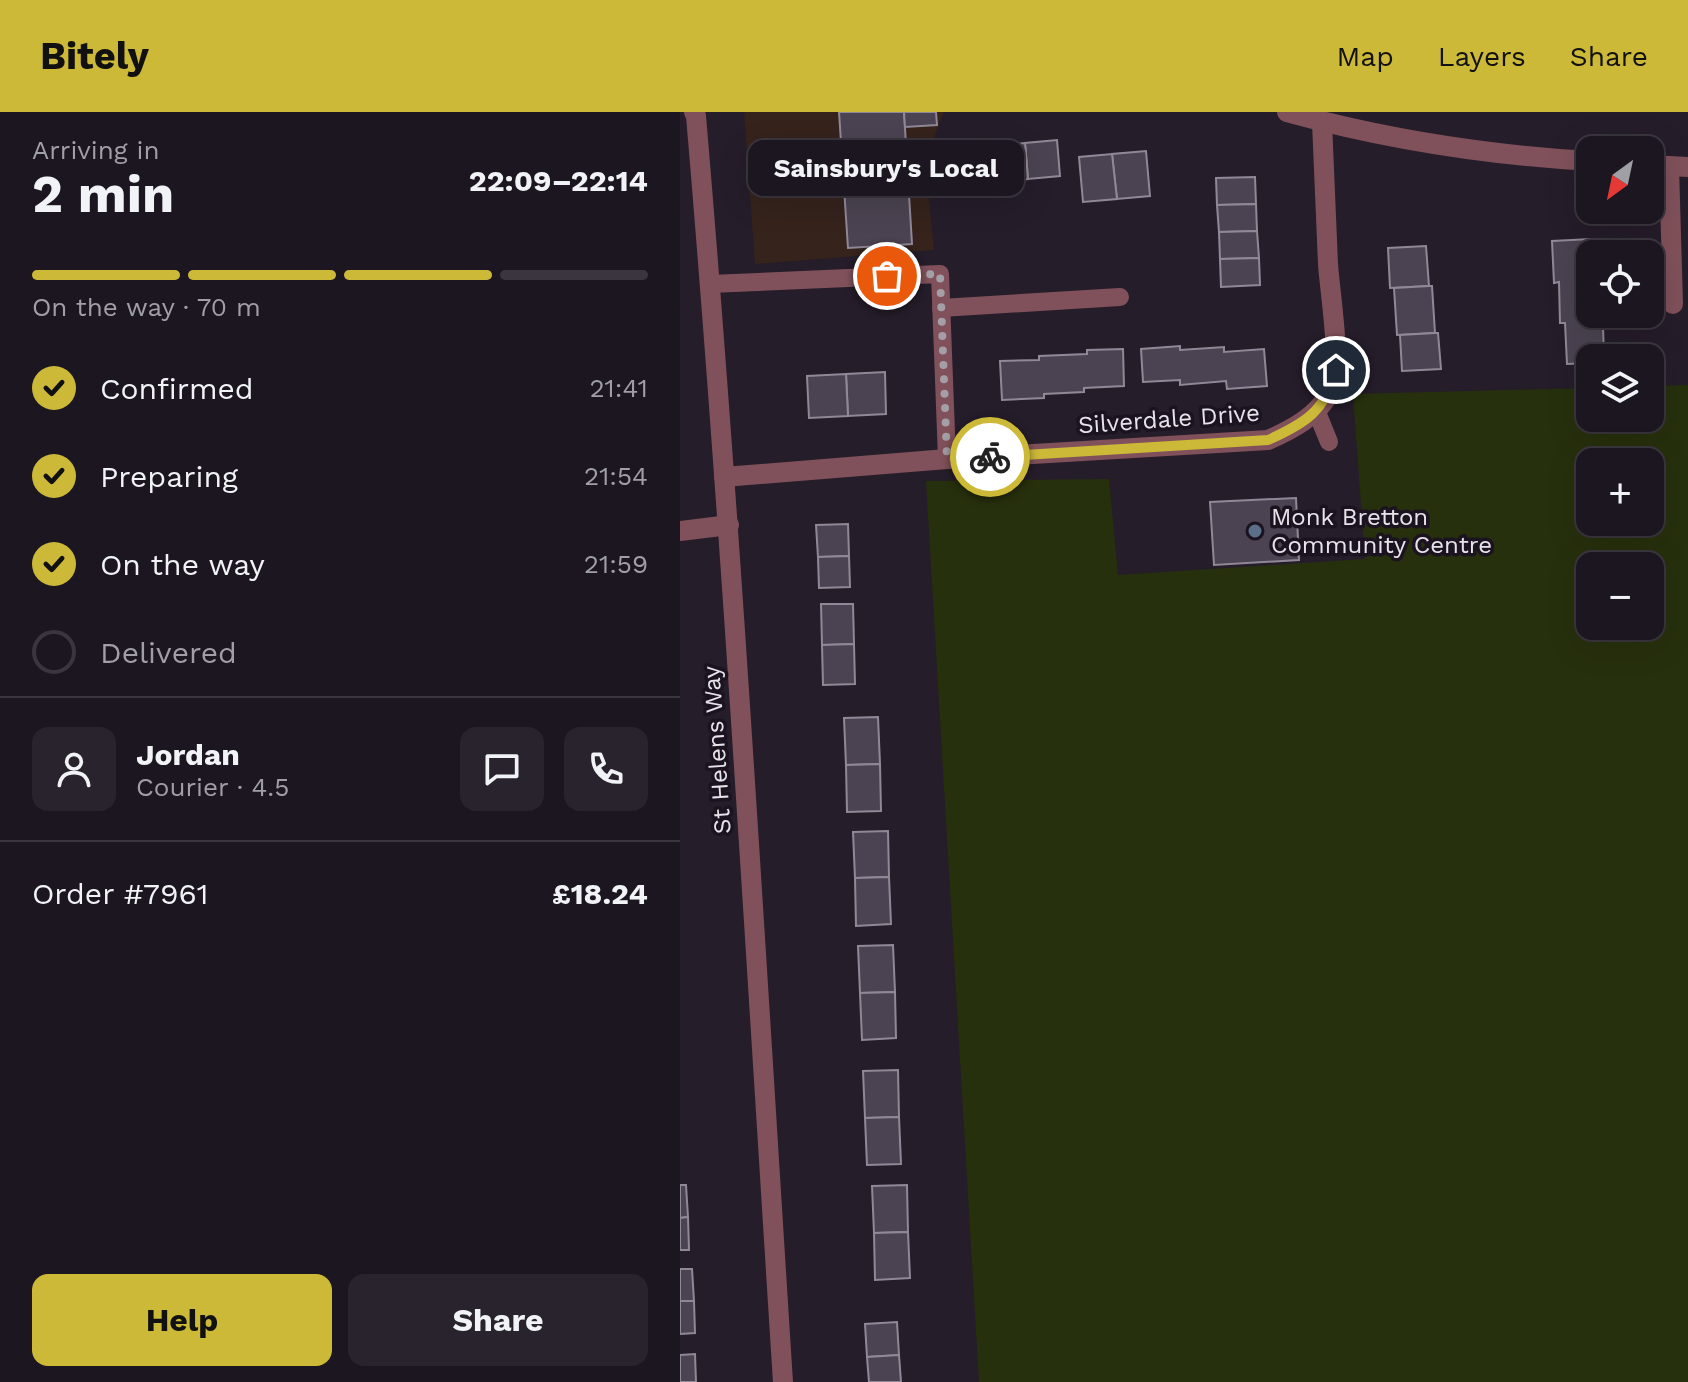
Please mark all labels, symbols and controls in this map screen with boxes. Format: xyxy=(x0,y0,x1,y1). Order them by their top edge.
text: Bitely xyxy=(40,34,149,78)
text: Map xyxy=(1337,40,1394,73)
text: Layers xyxy=(1438,40,1526,73)
text: Share xyxy=(1570,40,1648,73)
text: Arriving in xyxy=(32,135,160,165)
north arrow xyxy=(1576,136,1664,224)
map controls xyxy=(1576,136,1664,640)
callout: Sainsbury's Local xyxy=(749,140,1025,196)
text: Sainsbury's Local xyxy=(774,153,998,183)
text: 22:09–22:14 xyxy=(469,163,648,198)
text: 2 min xyxy=(32,164,174,225)
button: locate xyxy=(1576,240,1664,328)
pin xyxy=(853,242,921,310)
icon: bag xyxy=(865,254,909,298)
text: On the way · 70 m xyxy=(32,292,261,322)
pin xyxy=(1302,336,1370,404)
button: layers xyxy=(1576,344,1664,432)
icon: home xyxy=(1314,348,1358,392)
icon: check xyxy=(32,366,76,410)
text: Confirmed xyxy=(100,371,254,406)
text: 21:41 xyxy=(589,373,648,403)
street label: Silverdale Drive xyxy=(1077,399,1261,439)
courier xyxy=(950,417,1030,497)
icon: bike xyxy=(968,435,1012,479)
button: + xyxy=(1576,448,1664,536)
icon: check xyxy=(32,454,76,498)
text: Preparing xyxy=(100,459,238,494)
text: 21:54 xyxy=(584,461,648,491)
place label: Monk Bretton Community Centre xyxy=(1271,503,1492,559)
marker: Monk Bretton Community Centre xyxy=(1246,522,1264,540)
icon: check xyxy=(32,542,76,586)
text: On the way xyxy=(100,547,265,582)
text: 21:59 xyxy=(584,549,648,579)
button: − xyxy=(1576,552,1664,640)
text: Delivered xyxy=(100,635,237,670)
street label: St Helens Way xyxy=(697,664,737,835)
button: person xyxy=(32,727,116,811)
button: chat xyxy=(460,727,544,811)
button: phone xyxy=(564,727,648,811)
text: Jordan xyxy=(136,737,240,772)
text: Courier · 4.5 xyxy=(136,772,289,802)
text: Order #7961 xyxy=(32,876,208,911)
text: £18.24 xyxy=(552,876,648,911)
button: Help xyxy=(32,1274,332,1366)
button: Share xyxy=(348,1274,648,1366)

